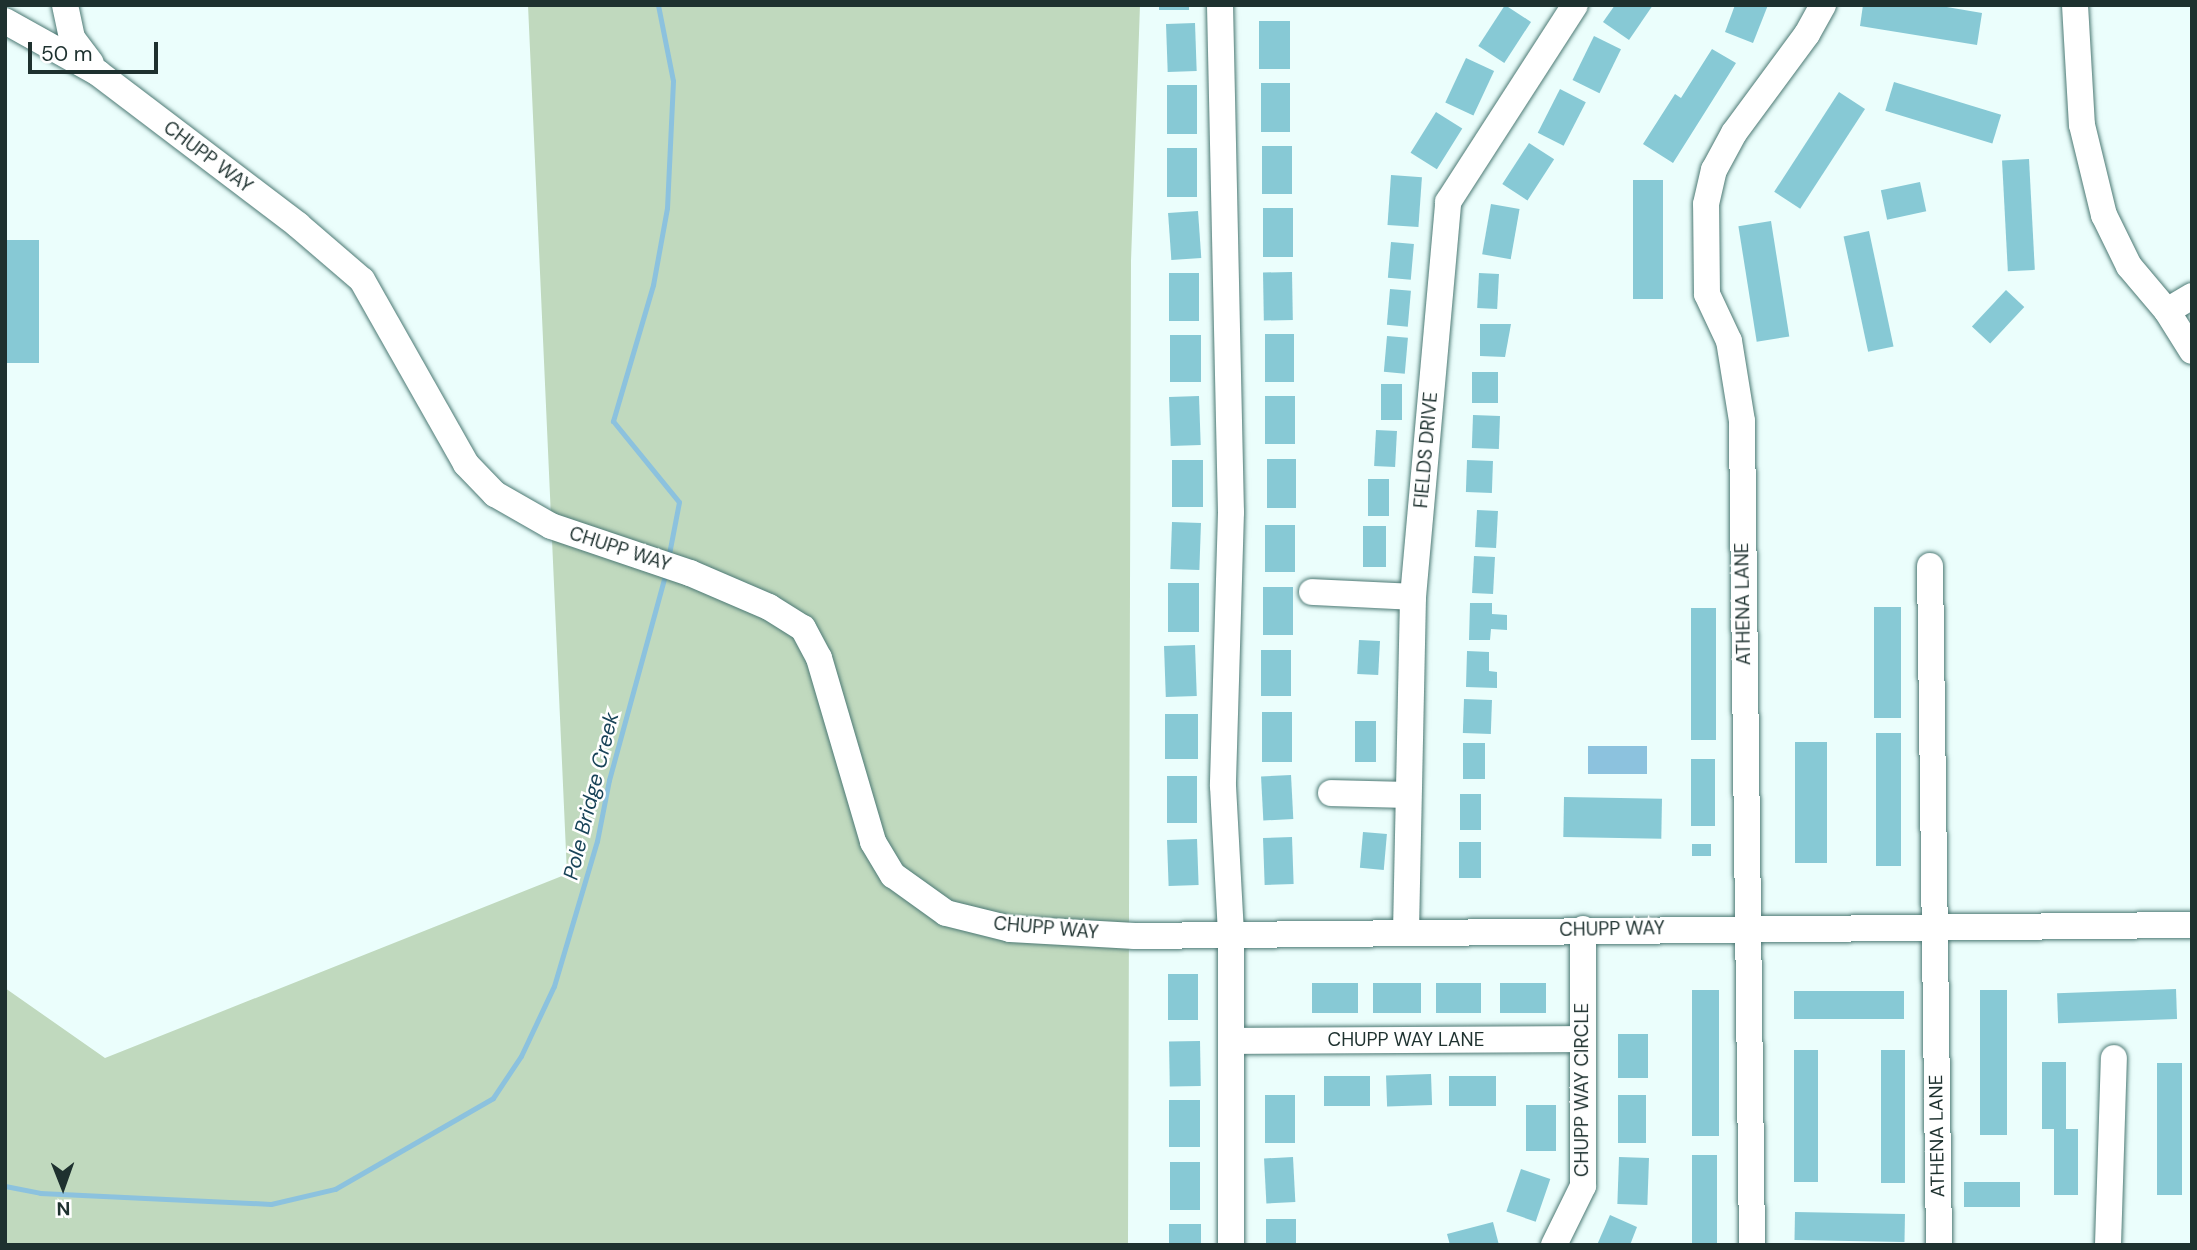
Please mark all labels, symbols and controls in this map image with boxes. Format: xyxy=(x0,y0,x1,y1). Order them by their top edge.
scale bar xyxy=(32,28,161,72)
text: 50 m xyxy=(41,40,92,68)
street label: CHUPP WAY xyxy=(159,116,257,198)
street label: FIELDS DRIVE xyxy=(1410,391,1442,509)
street label: CHUPP WAY xyxy=(566,522,674,576)
street label: ATHENA LANE xyxy=(1731,542,1755,666)
water label: Pole Bridge Creek xyxy=(558,710,624,882)
street label: CHUPP WAY xyxy=(993,912,1099,944)
street label: CHUPP WAY xyxy=(1559,917,1665,941)
street label: CHUPP WAY CIRCLE xyxy=(1571,1003,1593,1177)
street label: CHUPP WAY LANE xyxy=(1328,1029,1484,1051)
street label: ATHENA LANE xyxy=(1925,1074,1949,1198)
north arrow xyxy=(28,1152,98,1222)
text: N xyxy=(56,1196,71,1221)

